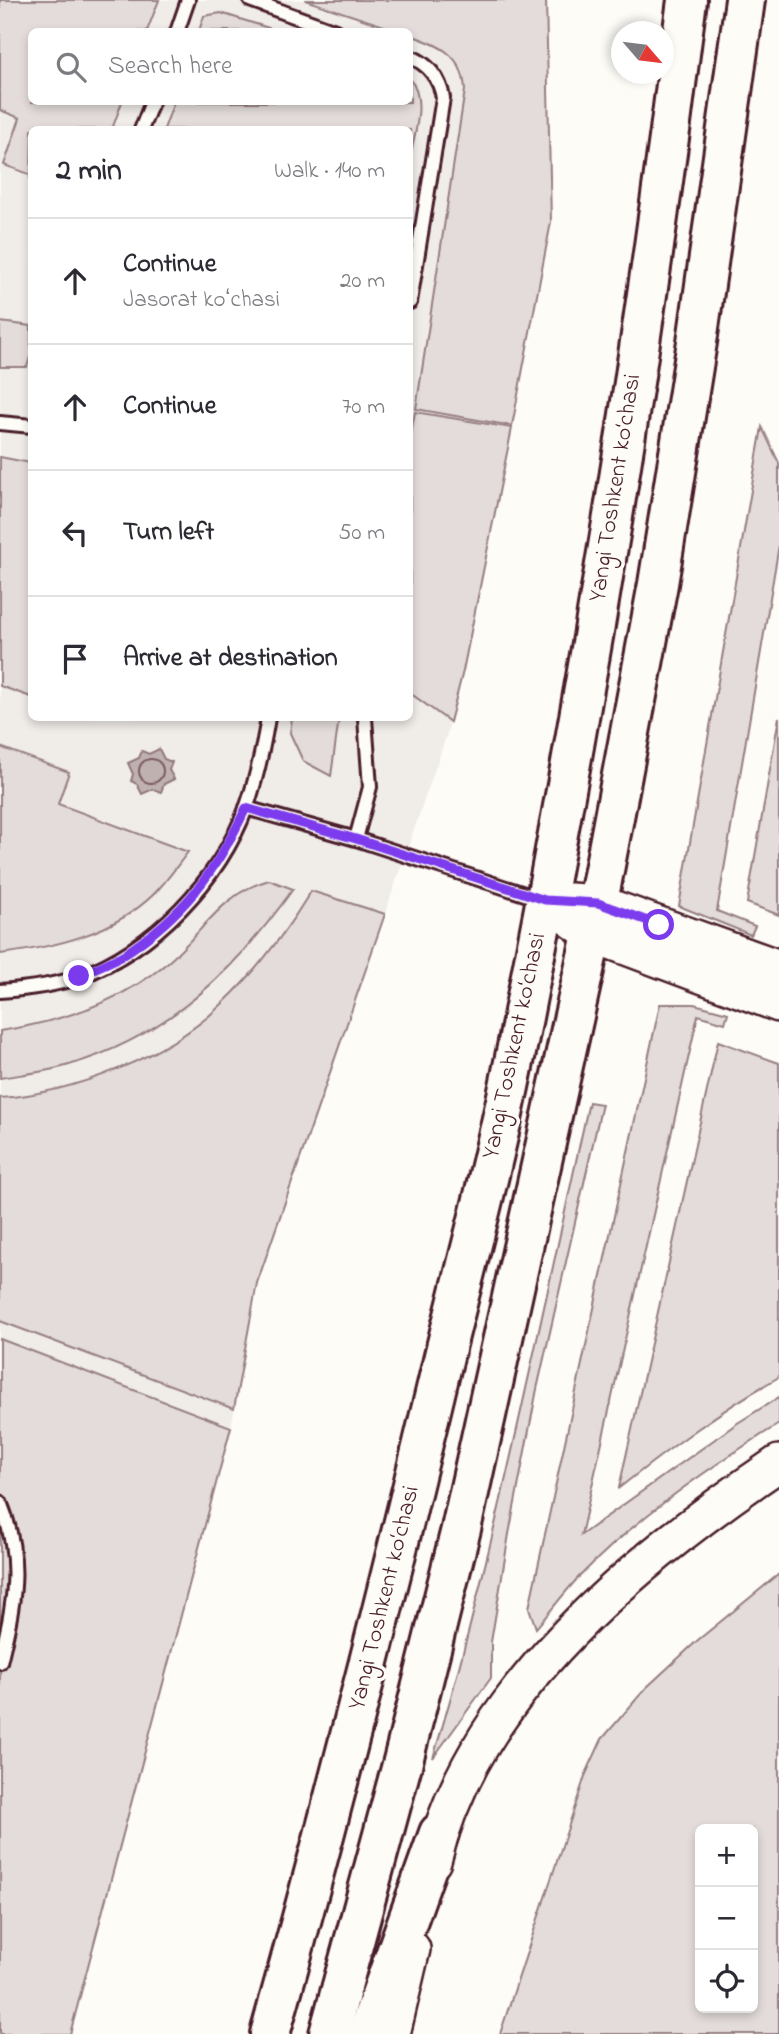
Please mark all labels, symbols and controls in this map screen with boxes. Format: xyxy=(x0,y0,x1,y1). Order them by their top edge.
north arrow xyxy=(611,21,674,84)
search box xyxy=(28,28,413,105)
icon: search xyxy=(52,48,90,86)
text: Search here xyxy=(108,48,233,86)
text: 2 min xyxy=(56,150,122,194)
text: Walk · 140 m xyxy=(274,155,385,188)
text: Continue xyxy=(123,246,216,284)
icon: ahead xyxy=(56,262,94,300)
text: 20 m xyxy=(340,265,385,298)
text: Jasorat koʻchasi xyxy=(123,284,280,317)
street label: Yangi Toshkent ko‘chasi xyxy=(581,372,651,604)
icon: ahead xyxy=(56,388,94,426)
text: Continue xyxy=(123,388,216,426)
text: 70 m xyxy=(342,391,385,424)
icon: left xyxy=(56,514,94,552)
text: Turn left xyxy=(123,514,214,552)
text: 50 m xyxy=(338,517,385,550)
icon: arrive xyxy=(56,640,94,678)
text: Arrive at destination xyxy=(123,640,338,678)
route start xyxy=(643,909,674,940)
street label: Yangi Toshkent ko‘chasi xyxy=(474,930,556,1162)
route end xyxy=(63,960,94,991)
street label: Yangi Toshkent ko‘chasi xyxy=(340,1482,430,1714)
map controls xyxy=(695,1824,758,2013)
button: + xyxy=(695,1824,758,1887)
button: − xyxy=(695,1887,758,1950)
button: locate xyxy=(695,1950,758,2013)

